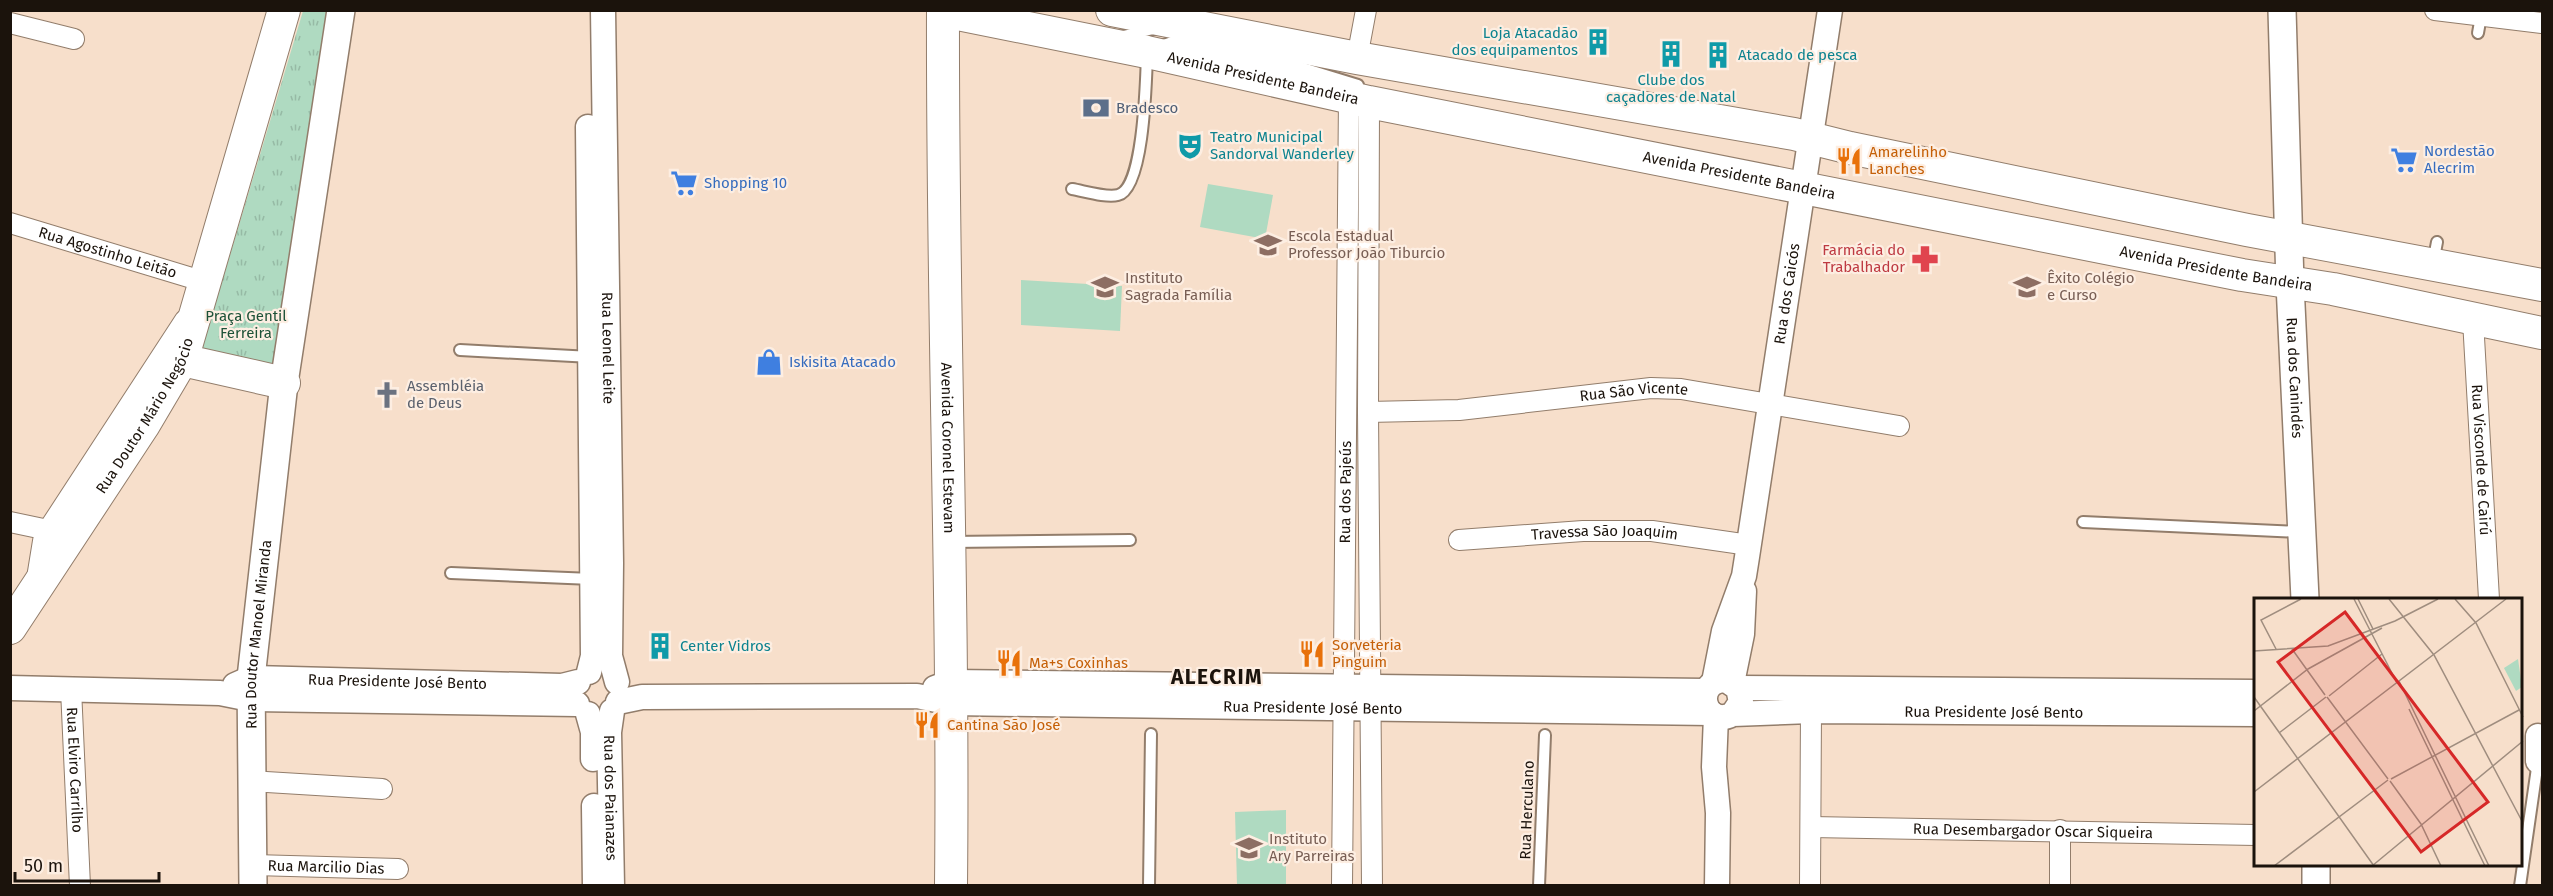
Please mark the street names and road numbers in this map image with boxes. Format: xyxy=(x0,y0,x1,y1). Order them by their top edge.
street label: Avenida Presidente Bandeira xyxy=(1166,48,1360,108)
street label: Avenida Presidente Bandeira xyxy=(1641,147,1837,203)
street label: Rua Agostinho Leitão xyxy=(36,223,179,282)
street label: Rua dos Caicós xyxy=(1770,242,1803,346)
street label: Avenida Presidente Bandeira xyxy=(2118,242,2314,295)
street label: Rua Leonel Leite xyxy=(598,292,618,404)
street label: Rua dos Canindés xyxy=(2283,317,2306,439)
street label: Rua Doutor Mário Negócio xyxy=(92,336,197,497)
street label: Avenida Coronel Estevam xyxy=(937,362,958,534)
street label: Rua São Vicente xyxy=(1579,379,1690,405)
street label: Rua Visconde de Cairú xyxy=(2468,384,2494,536)
street label: Rua dos Pajeús xyxy=(1336,441,1355,543)
street label: Travessa São Joaquim xyxy=(1531,522,1679,544)
street label: Rua Doutor Manoel Miranda xyxy=(242,539,275,729)
street label: Rua Presidente José Bento xyxy=(308,670,487,693)
street label: Rua Presidente José Bento xyxy=(1223,698,1402,718)
street label: Rua Presidente José Bento xyxy=(1904,703,2083,722)
street label: Rua Elviro Carrilho xyxy=(63,707,87,833)
street label: Rua dos Paianazes xyxy=(600,735,621,861)
street label: Rua Herculano xyxy=(1516,760,1538,860)
street label: Rua Desembargador Oscar Siqueira xyxy=(1913,820,2153,842)
street label: Rua Marcilio Dias xyxy=(267,856,385,878)

